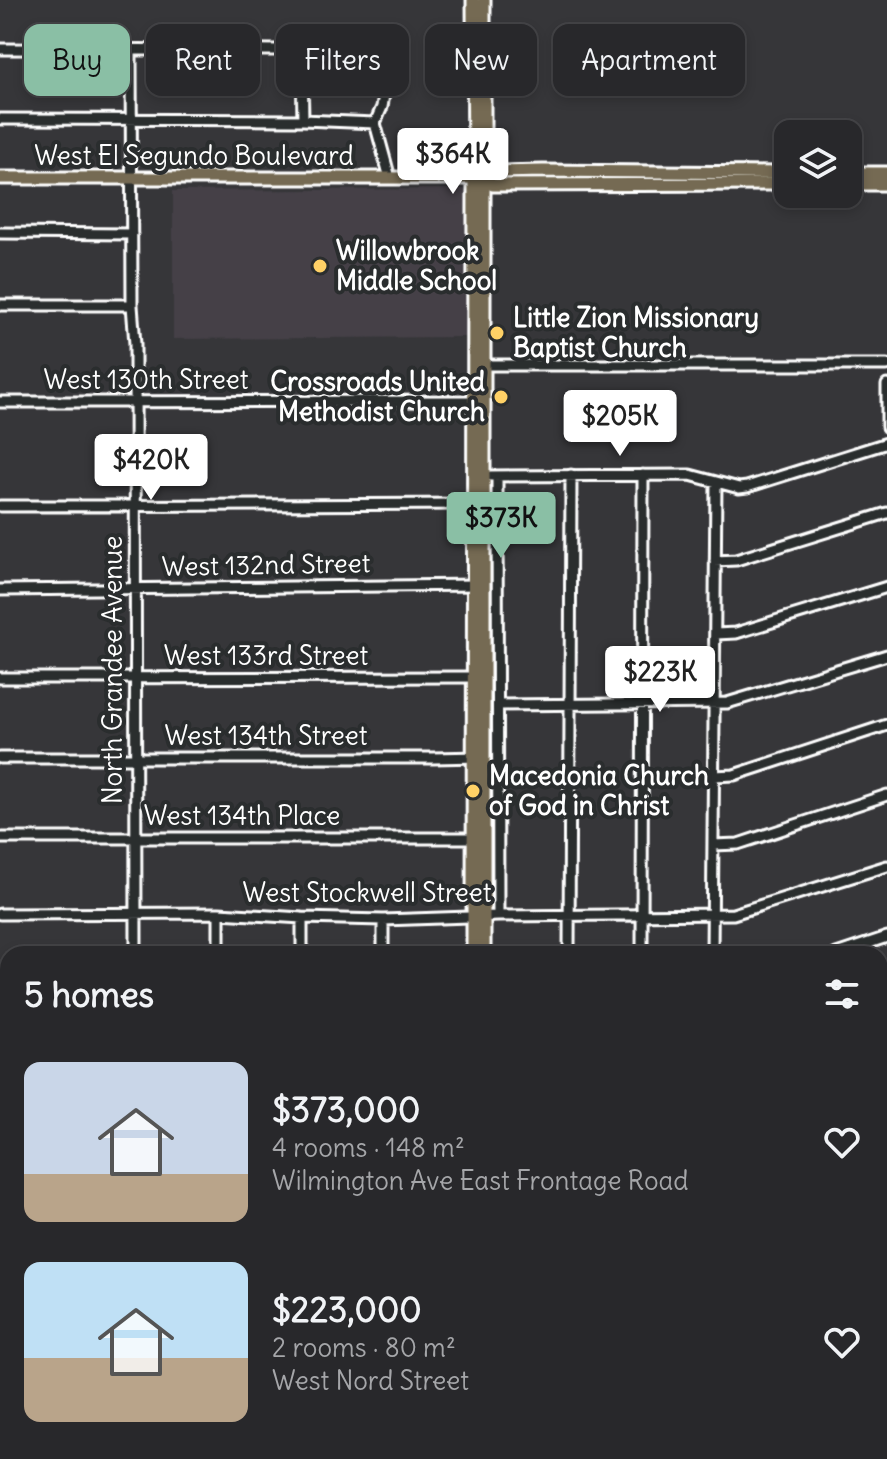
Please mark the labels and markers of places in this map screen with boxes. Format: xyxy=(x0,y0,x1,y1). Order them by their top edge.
pin: $364K xyxy=(397,128,509,196)
place label: Willowbrook Middle School xyxy=(336,234,497,297)
marker: Willowbrook Middle School xyxy=(311,257,329,275)
place label: Little Zion Missionary Baptist Church xyxy=(513,301,759,364)
marker: Little Zion Missionary Baptist Church xyxy=(488,324,506,342)
place label: Crossroads United Methodist Church xyxy=(270,365,485,428)
marker: Crossroads United Methodist Church xyxy=(492,388,510,406)
pin: $205K xyxy=(564,390,676,458)
pin: $420K xyxy=(95,434,207,502)
pin: $373K xyxy=(445,492,557,560)
pin: $223K xyxy=(604,646,716,714)
place label: Macedonia Church of God in Christ xyxy=(489,759,709,822)
marker: Macedonia Church of God in Christ xyxy=(464,782,482,800)

